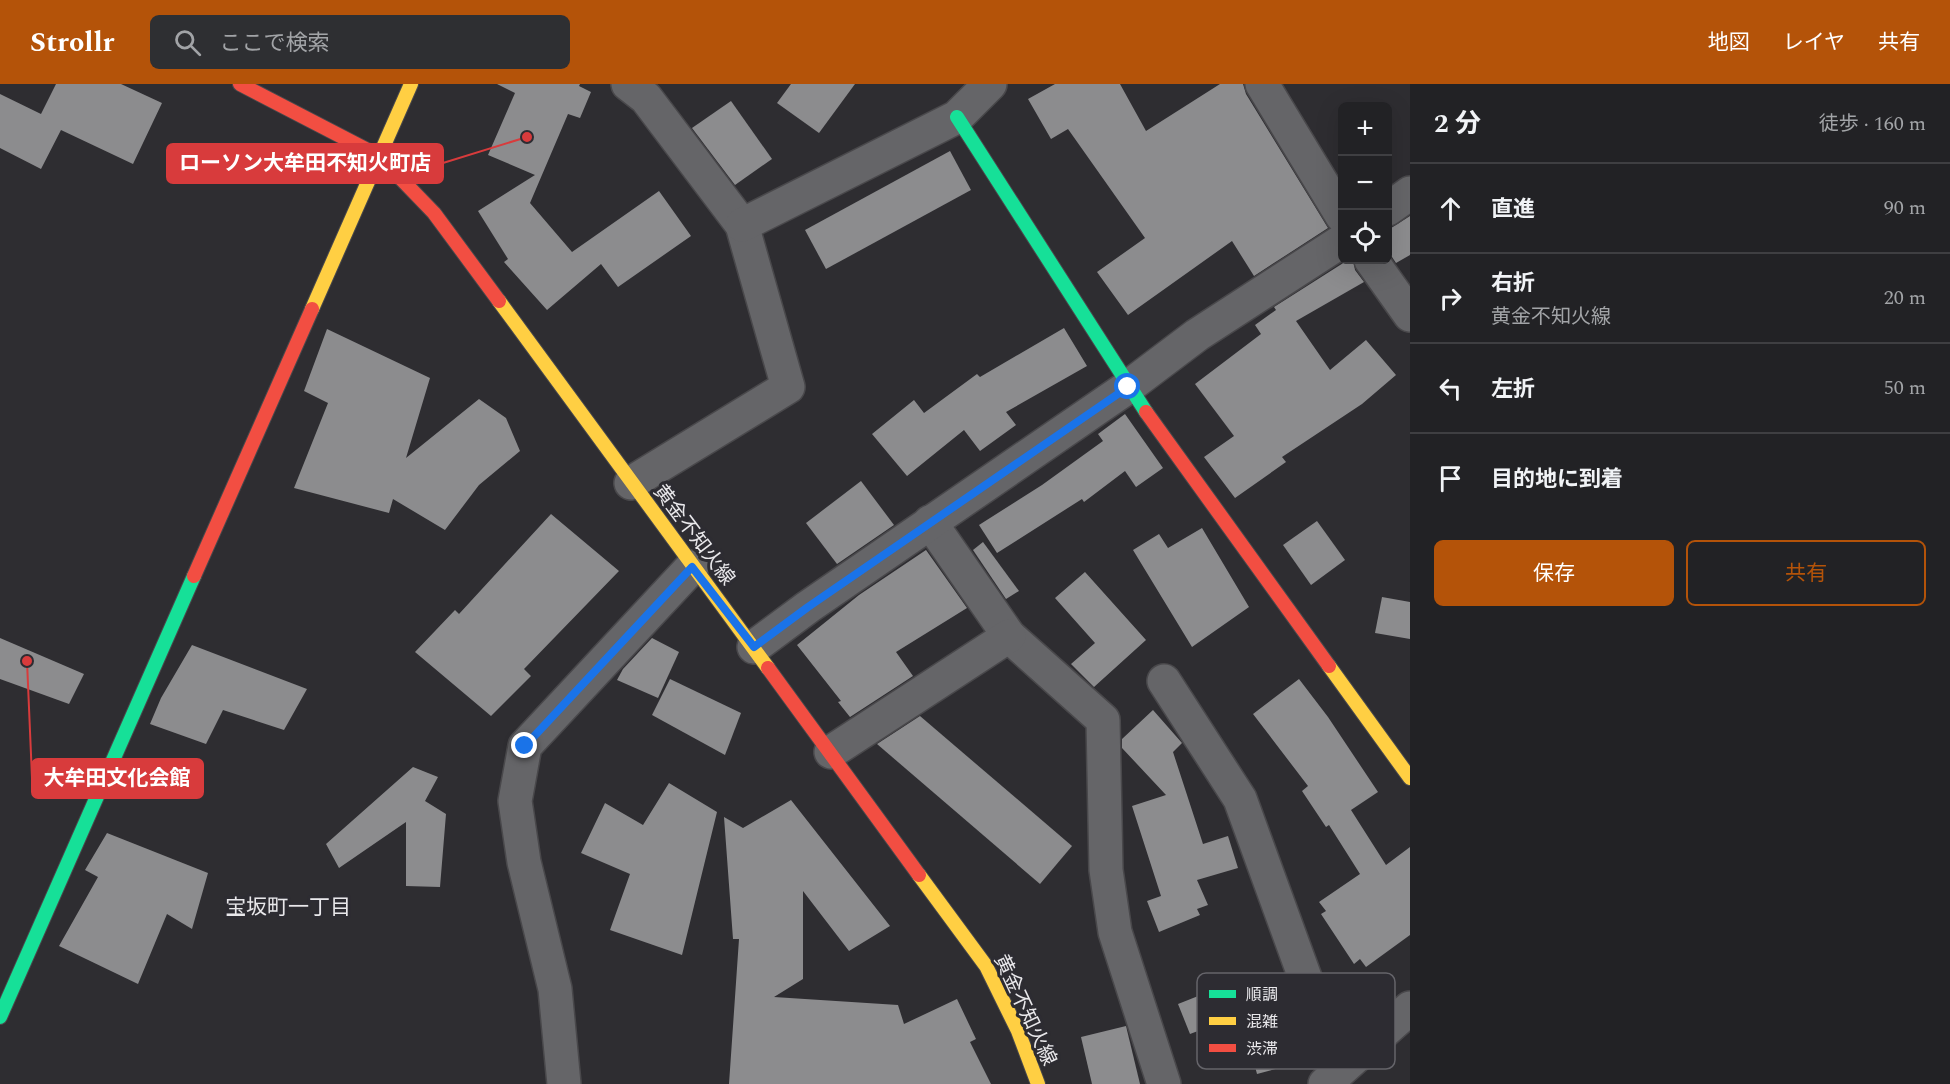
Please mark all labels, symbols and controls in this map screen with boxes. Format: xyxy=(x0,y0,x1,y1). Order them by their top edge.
search box xyxy=(150,15,570,69)
text: Strollr xyxy=(30,21,114,64)
icon: search xyxy=(171,26,204,59)
text: ここで検索 xyxy=(219,27,329,60)
text: 地図 xyxy=(1708,27,1750,59)
text: レイヤ xyxy=(1783,27,1845,59)
text: 共有 xyxy=(1878,27,1920,59)
map controls xyxy=(1338,102,1392,264)
button: + xyxy=(1338,102,1392,156)
text: 2 分 xyxy=(1434,104,1481,144)
text: 徒歩 · 160 m xyxy=(1819,109,1926,139)
callout: ローソン大牟田不知火町店 xyxy=(167,144,443,183)
text: ローソン大牟田不知火町店 xyxy=(179,148,431,180)
button: − xyxy=(1338,156,1392,210)
icon: ahead xyxy=(1434,192,1467,225)
text: 直進 xyxy=(1491,193,1535,226)
text: 90 m xyxy=(1884,193,1926,223)
button: locate xyxy=(1338,210,1392,264)
text: 右折 xyxy=(1491,267,1535,300)
icon: right xyxy=(1434,282,1467,315)
text: 20 m xyxy=(1884,283,1926,313)
text: 黄金不知火線 xyxy=(1491,302,1611,332)
icon: left xyxy=(1434,372,1467,405)
route start xyxy=(1114,373,1140,399)
text: 左折 xyxy=(1491,373,1535,406)
text: 50 m xyxy=(1884,373,1926,403)
icon: arrive xyxy=(1434,462,1467,495)
text: 目的地に到着 xyxy=(1491,463,1623,496)
street label: 黄金不知火線 xyxy=(646,478,742,592)
button: 保存 xyxy=(1434,540,1674,606)
button: 共有 xyxy=(1686,540,1926,606)
route end xyxy=(511,732,537,758)
callout: 大牟田文化会館 xyxy=(32,759,203,798)
text: 大牟田文化会館 xyxy=(44,763,191,795)
district label: 宝坂町一丁目 xyxy=(225,892,351,924)
street label: 黄金不知火線 xyxy=(986,949,1064,1071)
legend xyxy=(1197,973,1395,1069)
text: 順調 xyxy=(1246,983,1278,1007)
text: 混雑 xyxy=(1246,1010,1278,1034)
text: 渋滞 xyxy=(1246,1037,1278,1061)

